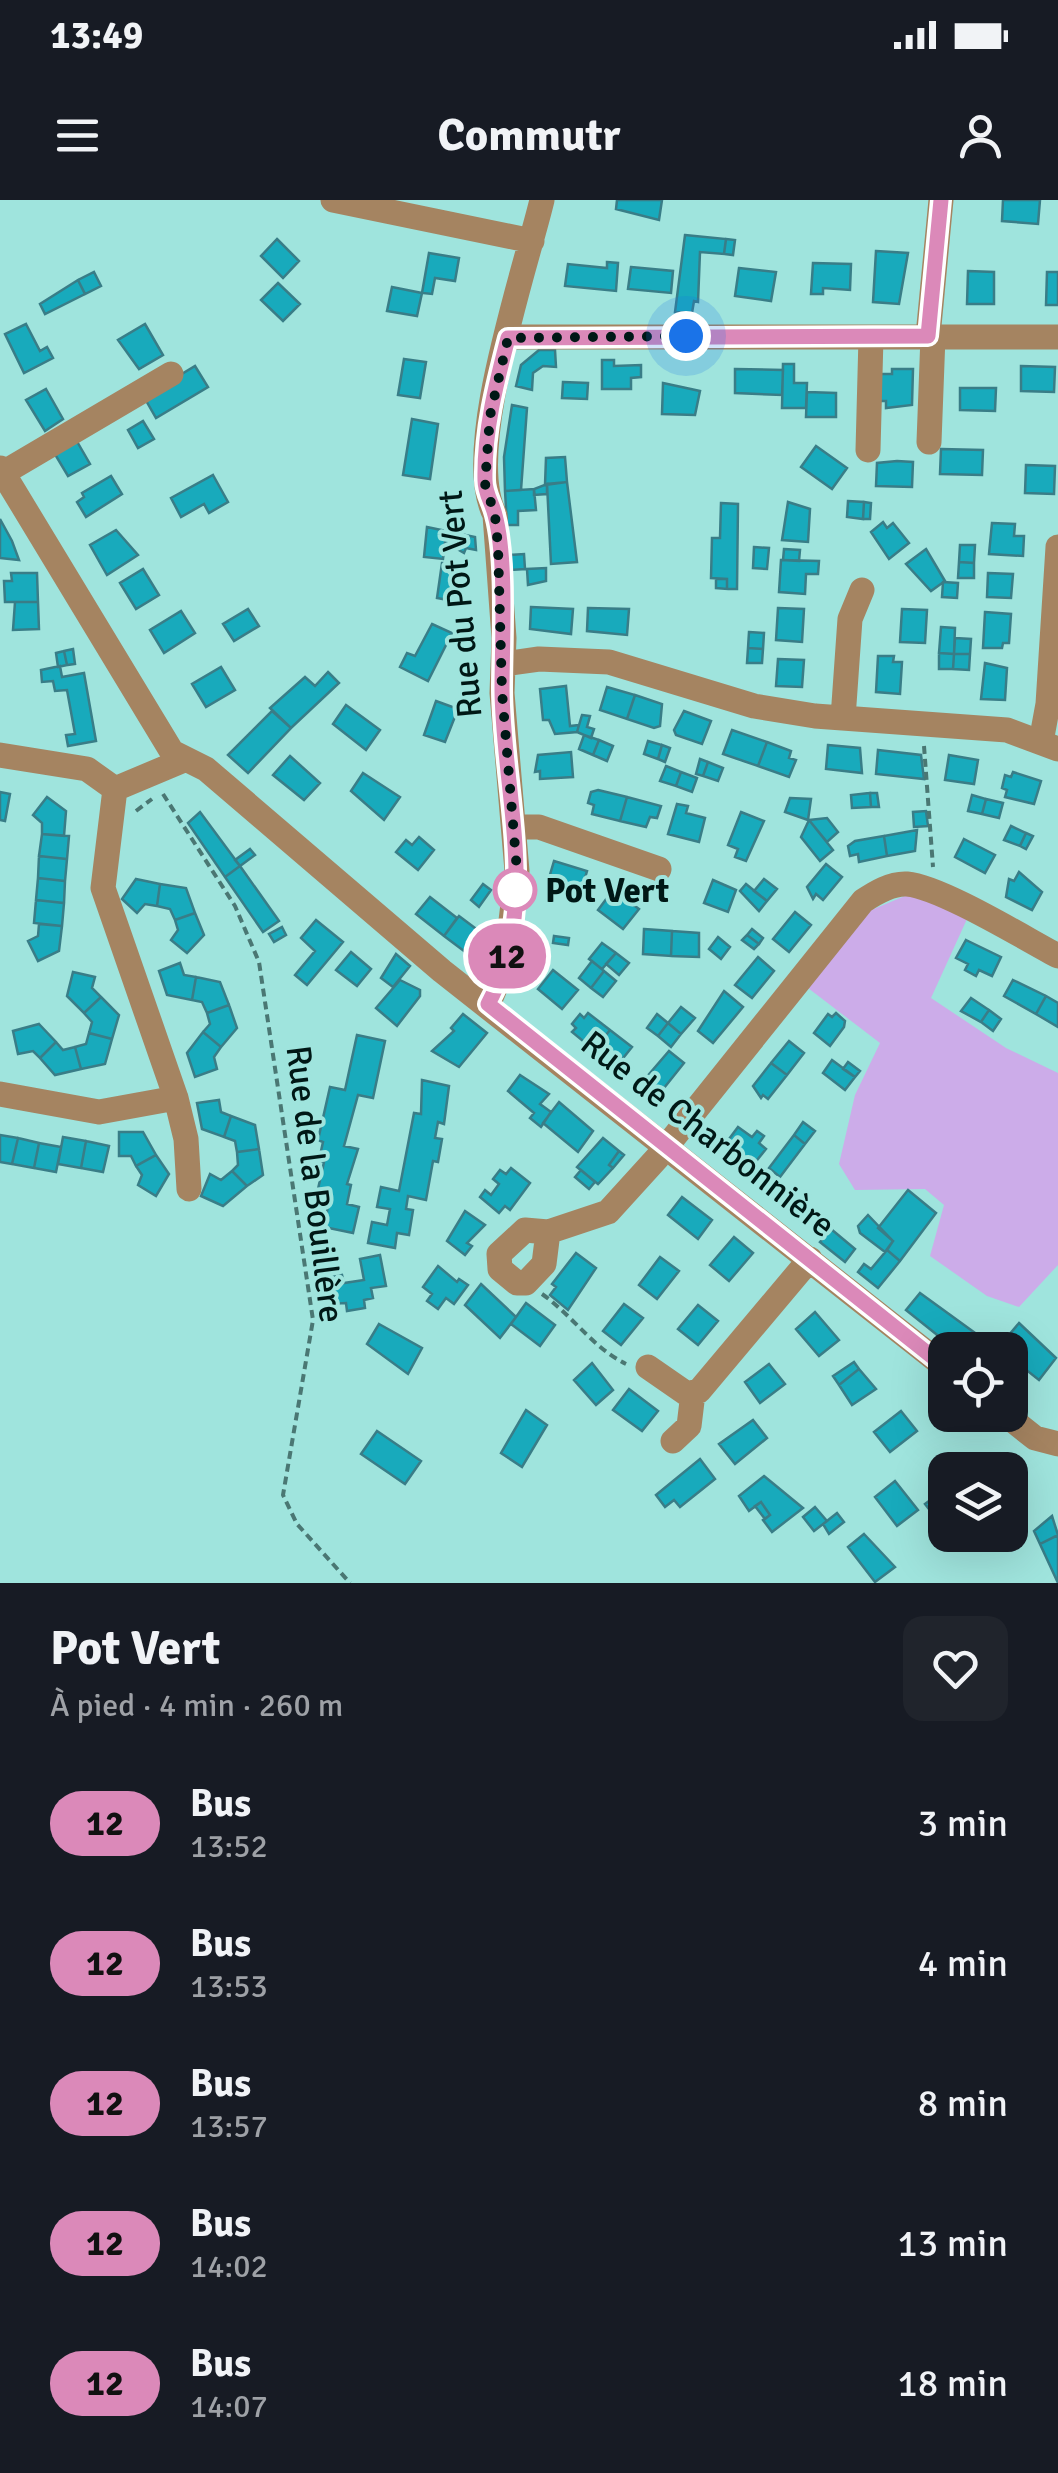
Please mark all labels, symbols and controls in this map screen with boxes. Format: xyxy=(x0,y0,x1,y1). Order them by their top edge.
text: 13:49 xyxy=(50,12,143,59)
icon: menu xyxy=(50,108,105,163)
text: Commutr xyxy=(438,108,620,163)
icon: person xyxy=(953,108,1008,163)
your location xyxy=(661,311,711,361)
street label: Rue du Pot Vert xyxy=(429,488,491,720)
marker: Pot Vert xyxy=(494,869,536,911)
place label: Pot Vert xyxy=(545,869,669,912)
line badge: 12 xyxy=(462,924,552,988)
text: 12 xyxy=(488,935,526,978)
street label: Rue de Charbonnière xyxy=(572,1021,844,1247)
street label: Rue de la Bouillère xyxy=(277,1043,353,1325)
map controls xyxy=(928,1332,1028,1552)
button: locate xyxy=(928,1332,1028,1432)
button: layers xyxy=(928,1452,1028,1552)
button: heart xyxy=(903,1616,1008,1721)
text: Pot Vert xyxy=(50,1619,220,1678)
text: À pied · 4 min · 260 m xyxy=(50,1686,343,1725)
text: Bus xyxy=(190,1780,251,1827)
text: 3 min xyxy=(918,1800,1008,1847)
text: 12 xyxy=(86,1802,124,1845)
text: 13:52 xyxy=(190,1827,268,1866)
text: Bus xyxy=(190,1920,251,1967)
text: 4 min xyxy=(918,1940,1008,1987)
text: 12 xyxy=(86,1942,124,1985)
text: 13:53 xyxy=(190,1967,268,2006)
text: Bus xyxy=(190,2060,251,2107)
text: 8 min xyxy=(918,2080,1008,2127)
text: 12 xyxy=(86,2082,124,2125)
text: 13:57 xyxy=(190,2107,268,2146)
text: Bus xyxy=(190,2200,251,2247)
text: 13 min xyxy=(897,2220,1008,2267)
text: 12 xyxy=(86,2222,124,2265)
text: 14:02 xyxy=(190,2247,268,2286)
text: Bus xyxy=(190,2340,251,2387)
text: 18 min xyxy=(897,2360,1008,2407)
text: 12 xyxy=(86,2362,124,2405)
text: 14:07 xyxy=(190,2387,268,2426)

